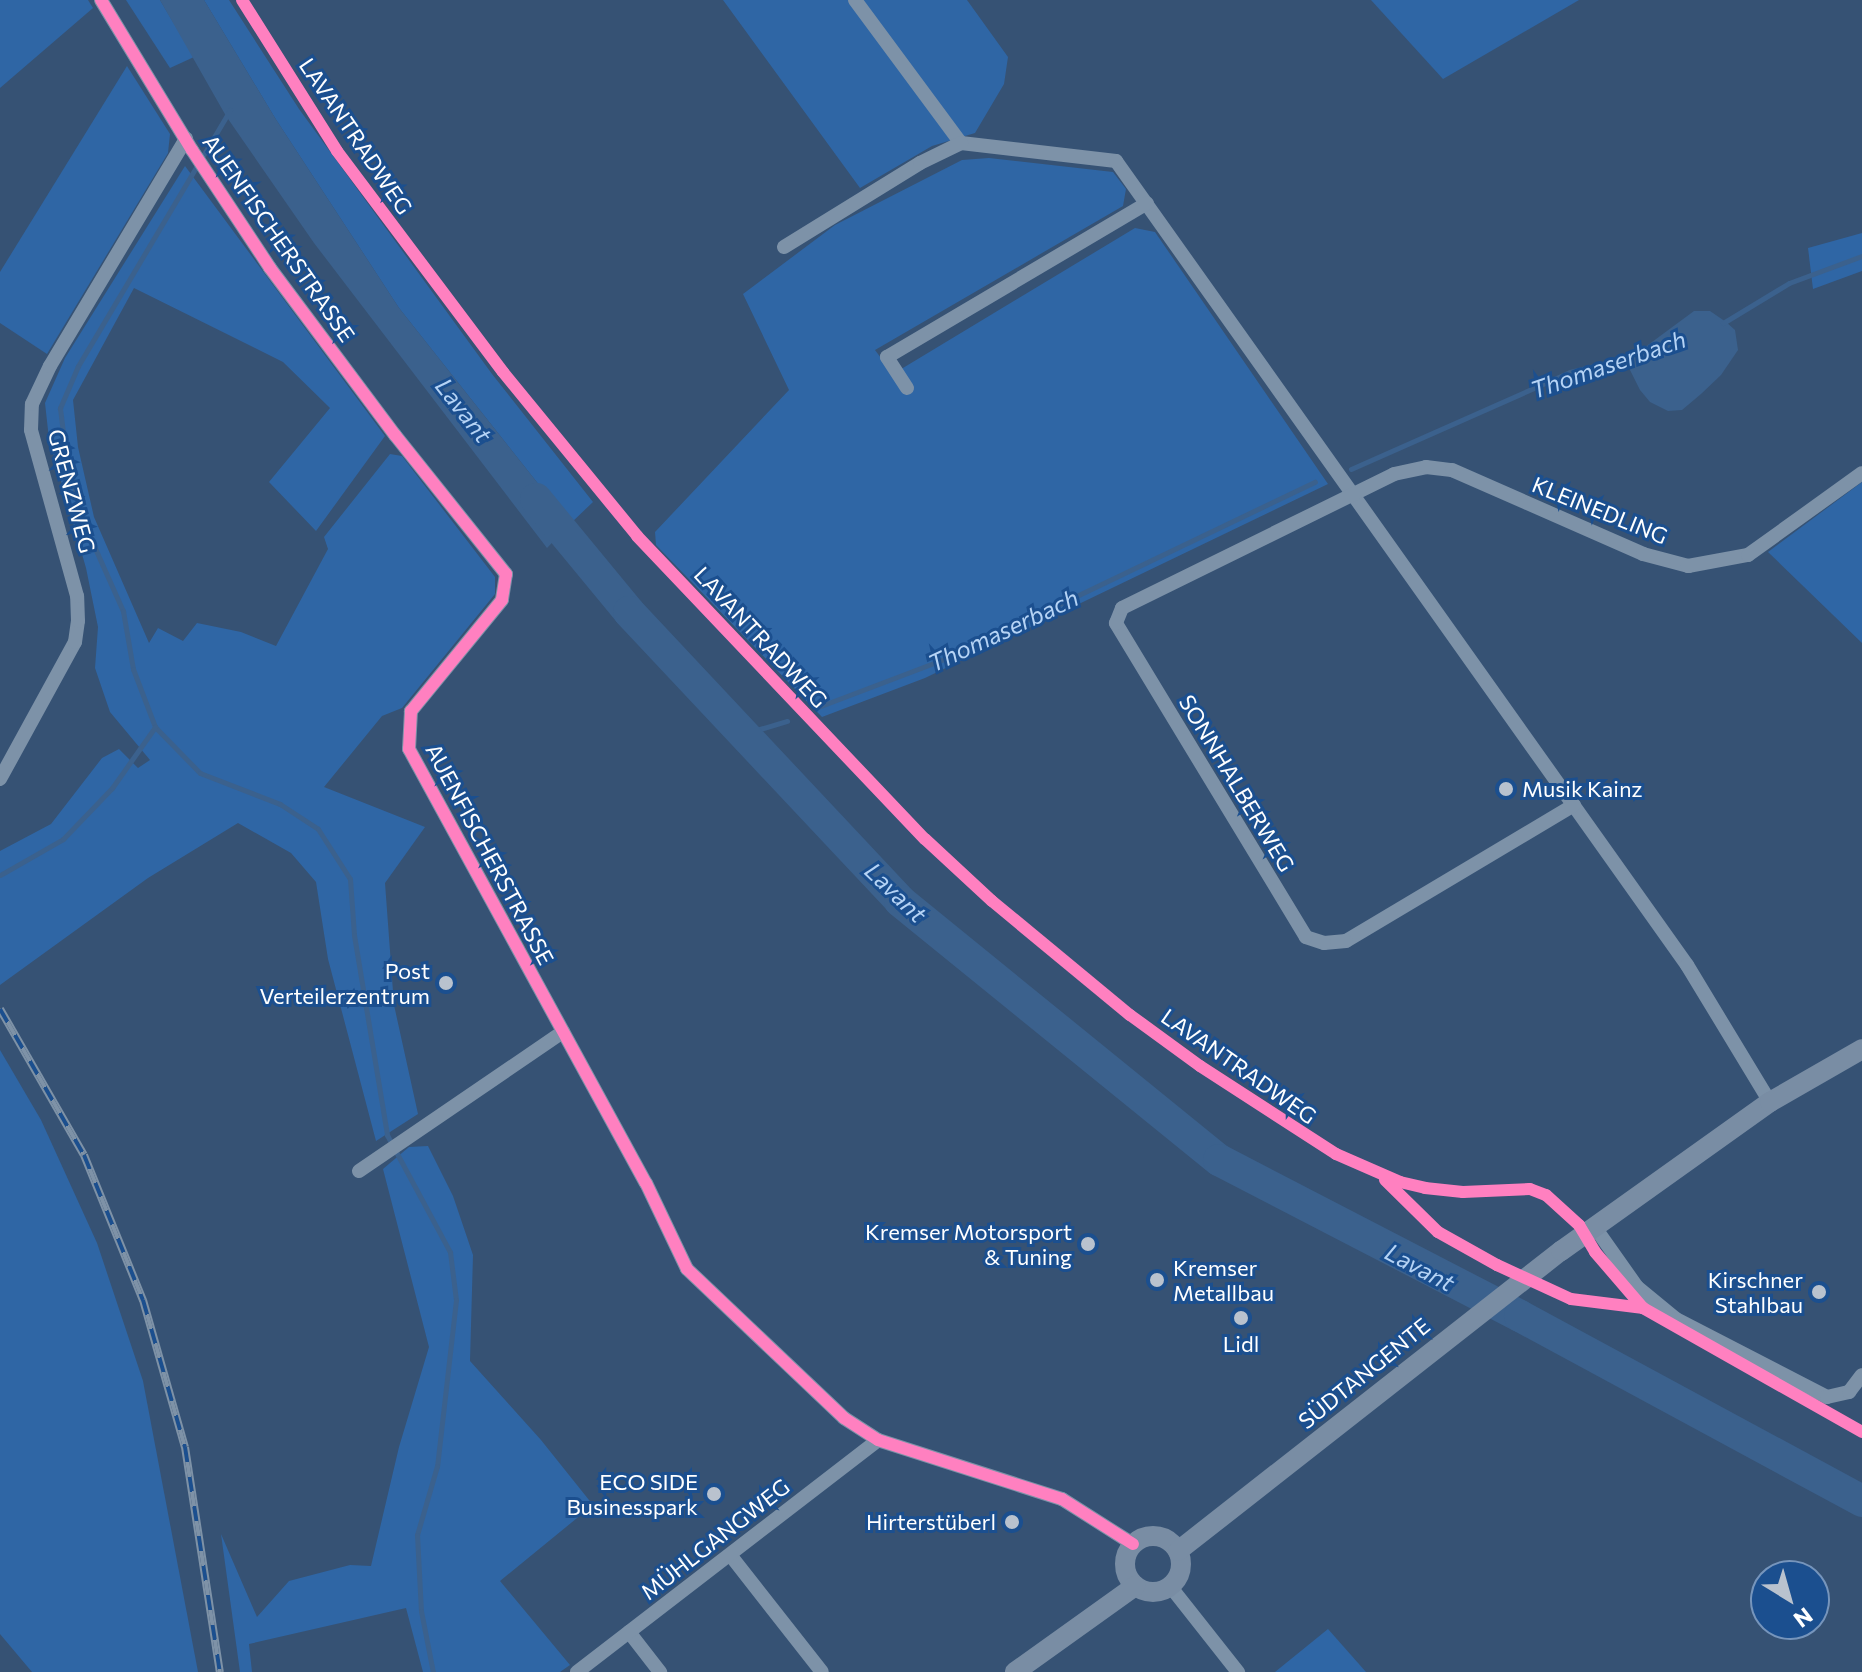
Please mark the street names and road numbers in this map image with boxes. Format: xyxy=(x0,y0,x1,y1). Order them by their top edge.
street label: LAVANTRADWEG xyxy=(294,53,418,219)
street label: AUENFISCHERSTRASSE xyxy=(197,129,361,347)
street label: GRENZWEG xyxy=(43,426,101,556)
street label: KLEINEDLING xyxy=(1528,471,1672,549)
street label: LAVANTRADWEG xyxy=(689,561,833,713)
street label: SONNHALBERWEG xyxy=(1174,690,1300,876)
street label: AUENFISCHERSTRASSE xyxy=(420,739,560,969)
street label: LAVANTRADWEG xyxy=(1157,1003,1321,1129)
street label: SÜDTANGENTE xyxy=(1293,1312,1435,1434)
street label: MÜHLGANGWEG xyxy=(636,1473,794,1605)

